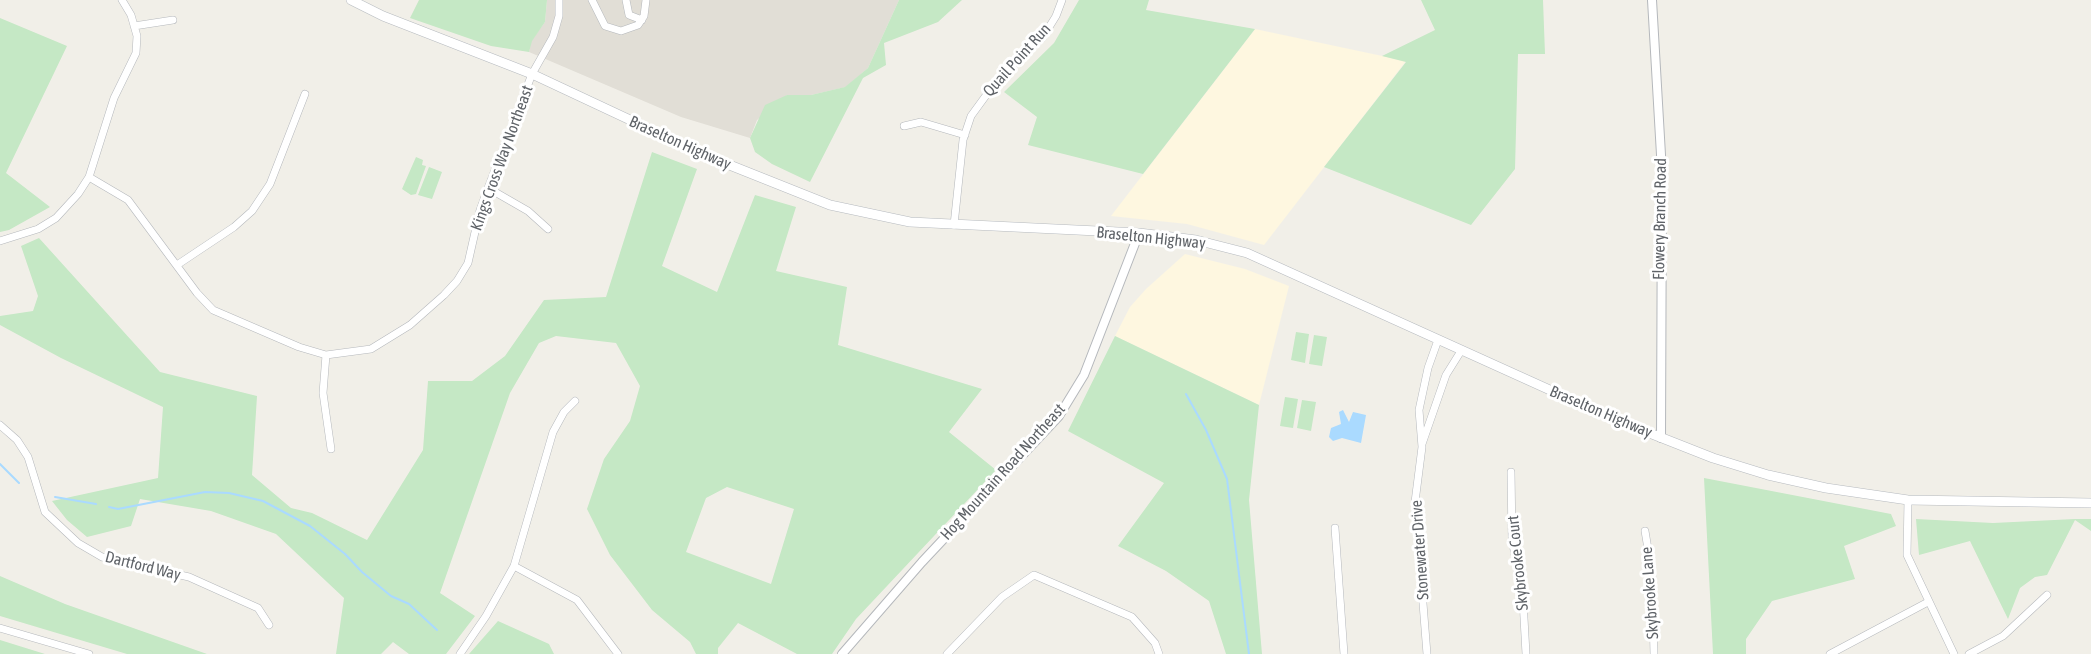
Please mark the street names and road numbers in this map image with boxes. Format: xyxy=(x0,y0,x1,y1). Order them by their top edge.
street label: Quail Point Run xyxy=(979,20,1055,100)
street label: Kings Cross Way Northeast xyxy=(467,83,537,233)
street label: Braselton Highway xyxy=(626,112,734,174)
street label: Flowery Branch Road xyxy=(1649,158,1671,280)
street label: Braselton Highway xyxy=(1096,223,1206,253)
street label: Braselton Highway xyxy=(1547,382,1655,442)
street label: Hog Mountain Road Northeast xyxy=(937,400,1069,544)
street label: Stonewater Drive xyxy=(1407,499,1433,601)
street label: Skybrooke Court xyxy=(1503,515,1533,611)
street label: Skybrooke Lane xyxy=(1637,546,1663,640)
street label: Dartford Way xyxy=(103,547,183,585)

